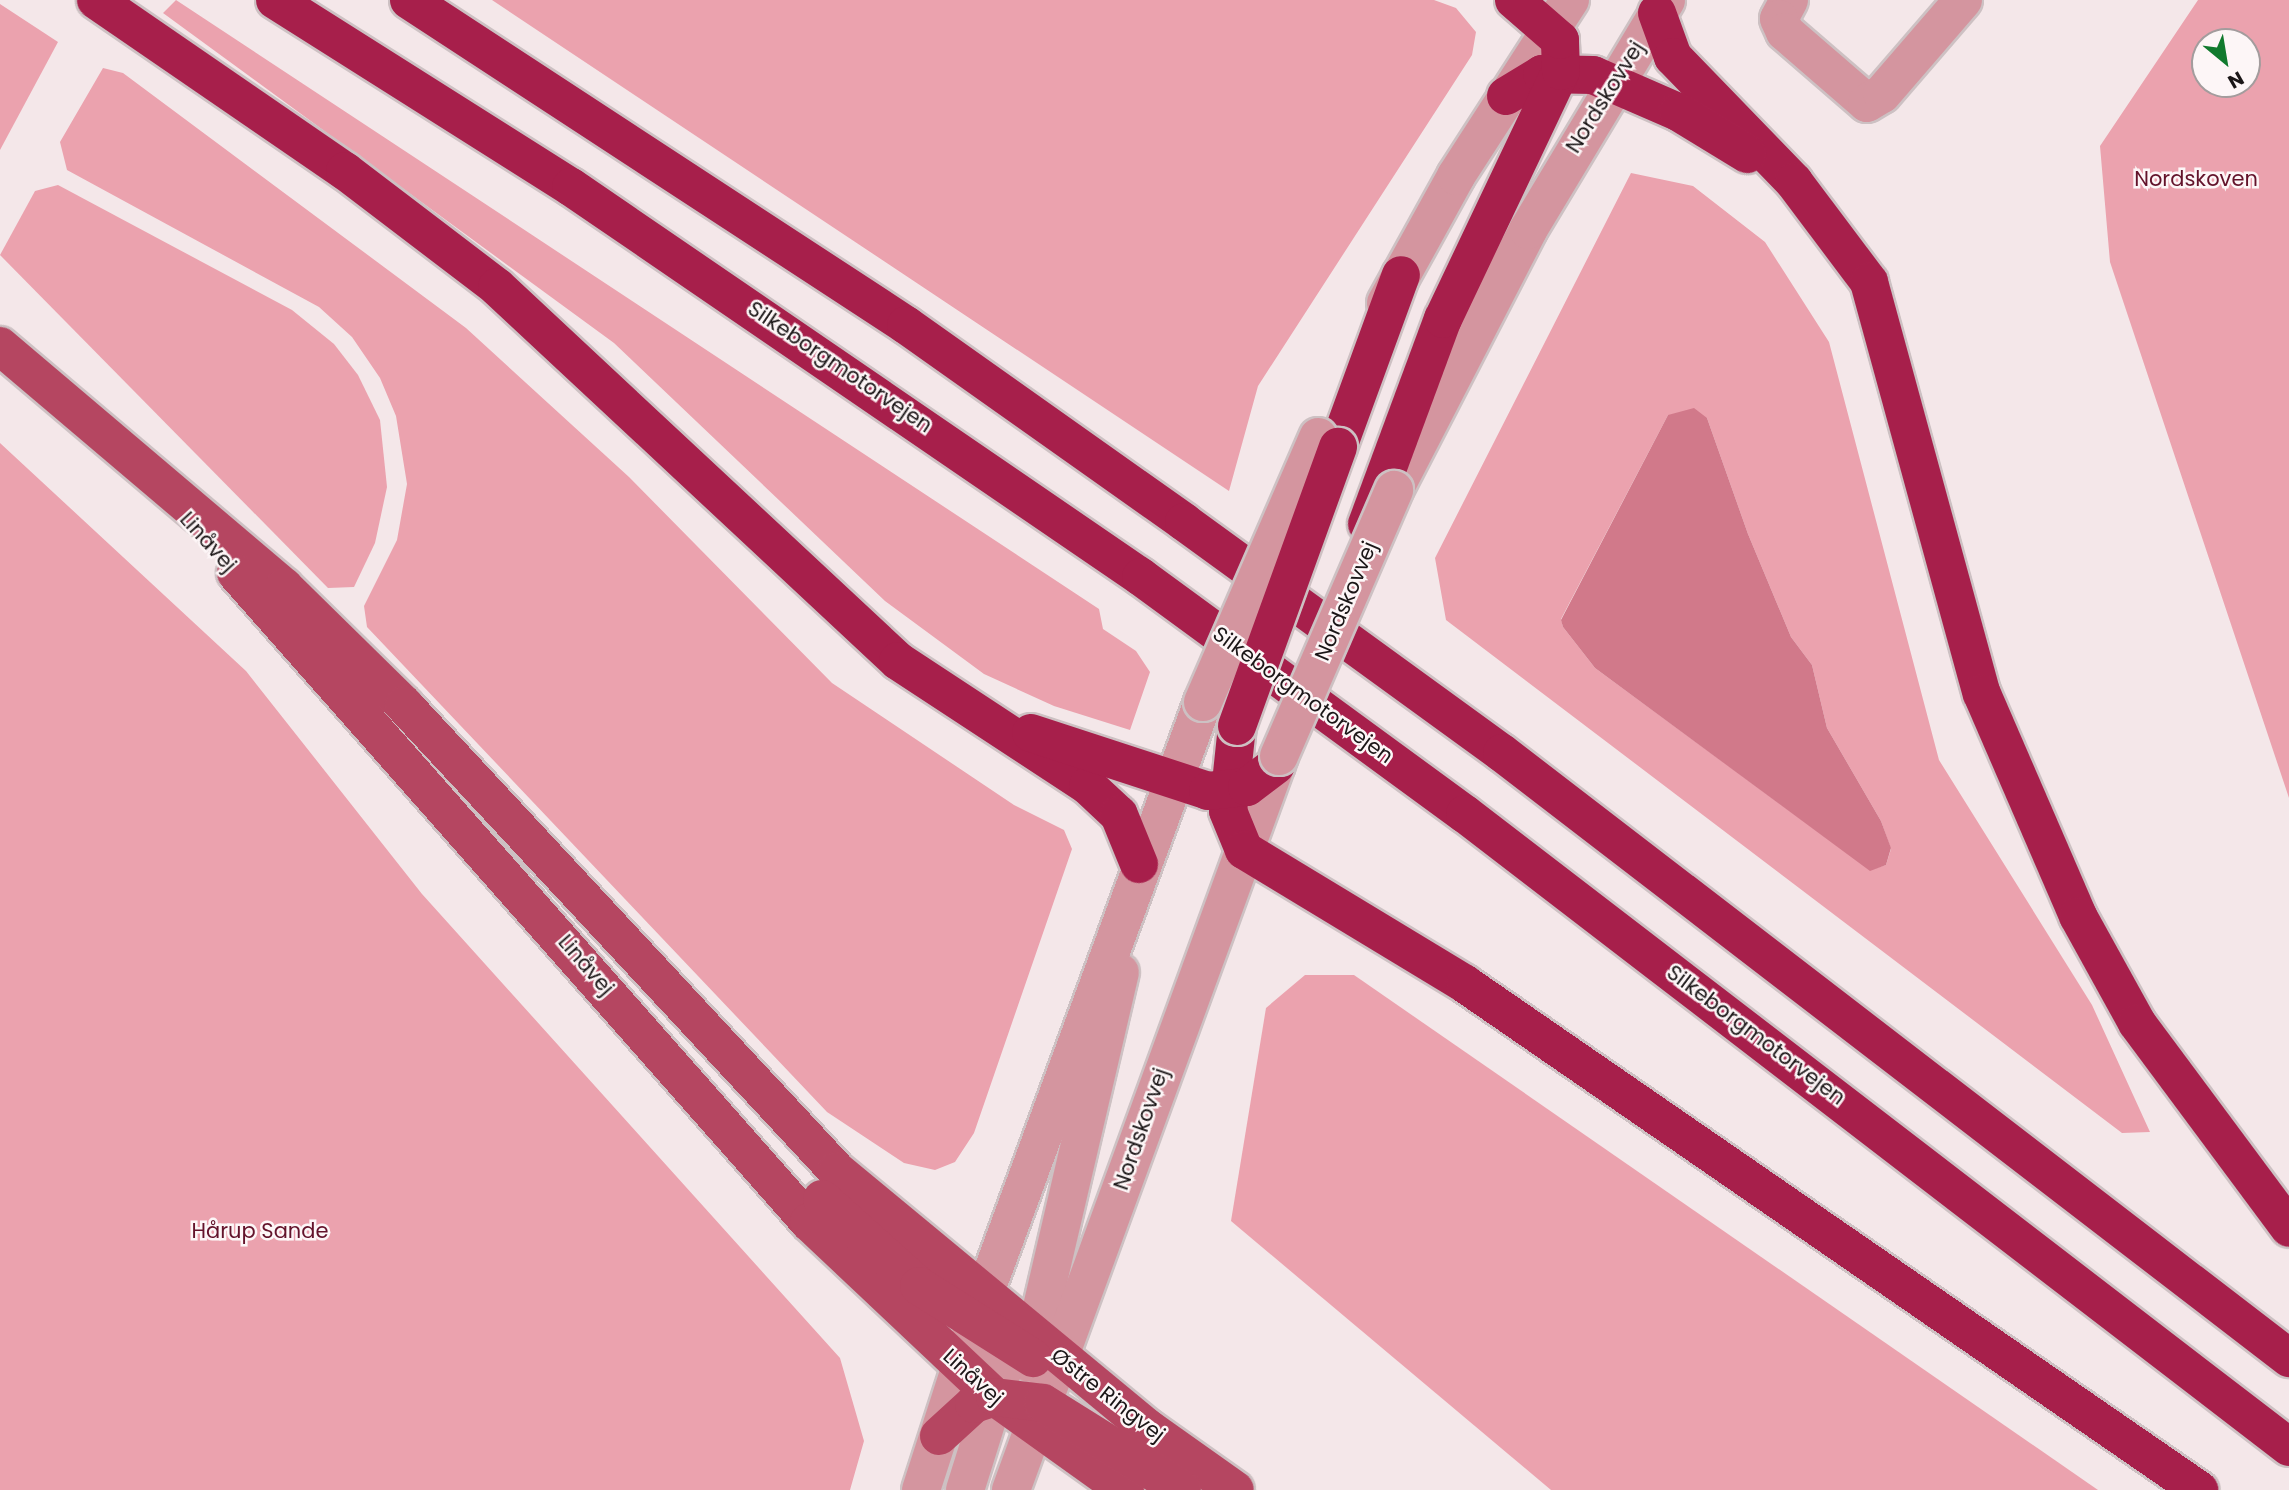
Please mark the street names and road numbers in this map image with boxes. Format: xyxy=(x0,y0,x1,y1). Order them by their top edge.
street label: Nordskovvej xyxy=(1561,36,1649,158)
street label: Silkeborgmotorvejen xyxy=(743,296,937,438)
street label: Linåvej xyxy=(175,507,241,577)
street label: Nordskovvej xyxy=(1310,538,1382,664)
street label: Silkeborgmotorvejen xyxy=(1208,621,1398,769)
street label: Linåvej xyxy=(553,930,619,1000)
street label: Silkeborgmotorvejen xyxy=(1662,960,1850,1110)
street label: Nordskovvej xyxy=(1108,1065,1174,1193)
street label: Østre Ringvej xyxy=(1046,1343,1170,1447)
street label: Linåvej xyxy=(938,1344,1008,1410)

